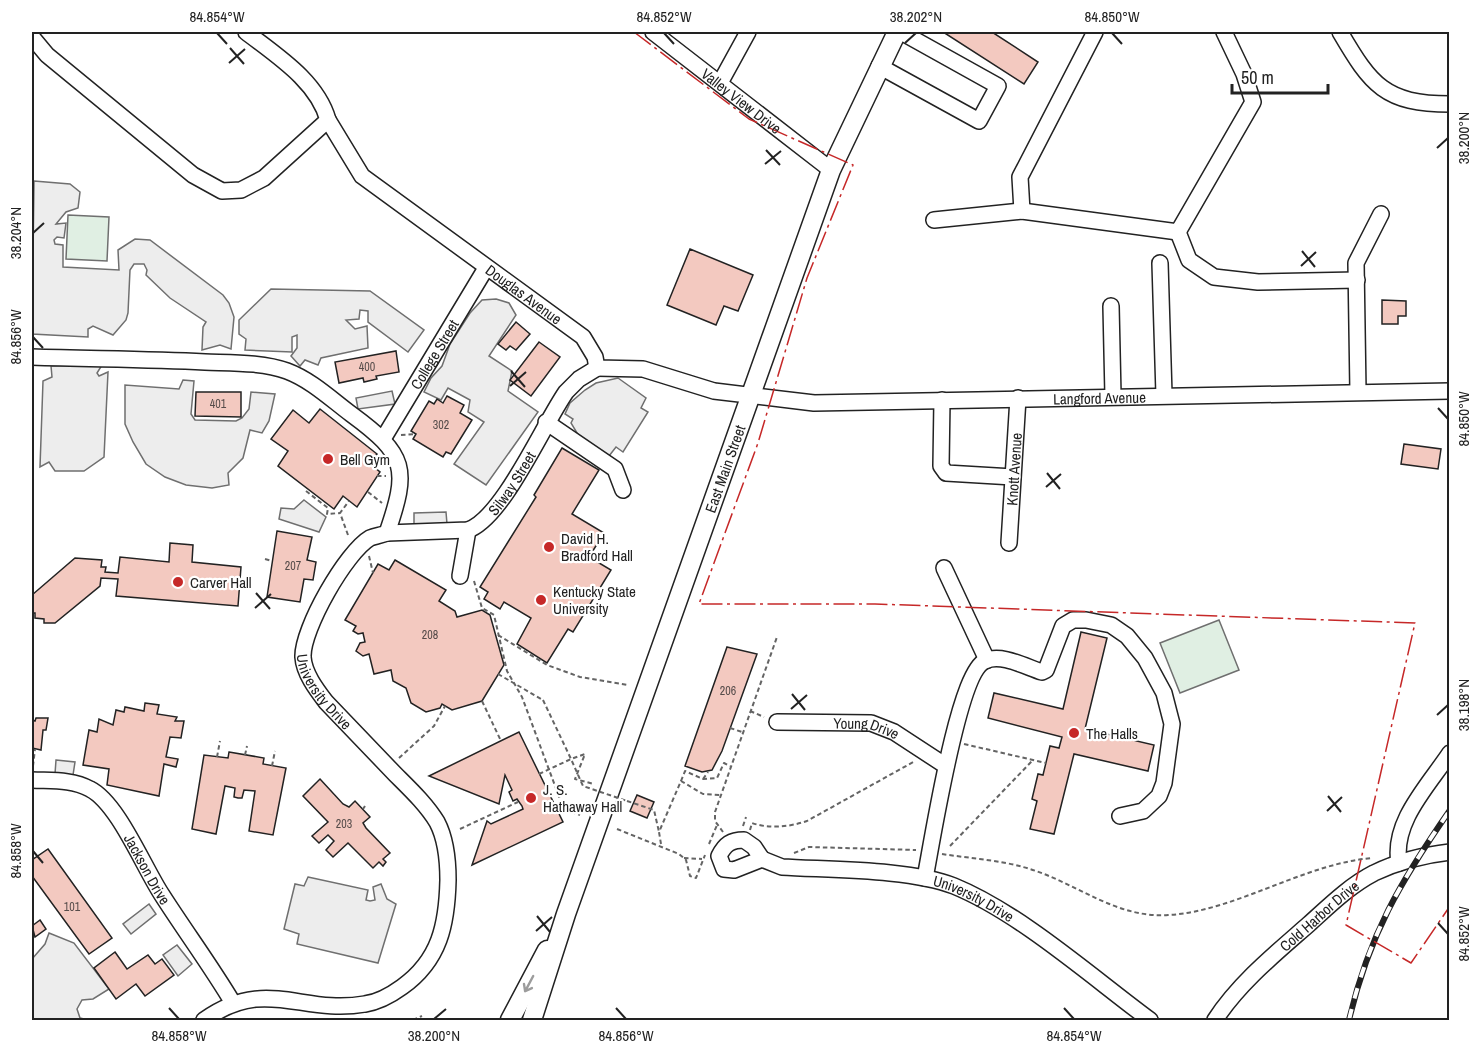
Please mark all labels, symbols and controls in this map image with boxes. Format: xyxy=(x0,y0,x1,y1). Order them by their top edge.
text: 84.854°W xyxy=(189,6,245,27)
text: 84.852°W xyxy=(636,6,692,27)
text: 38.202°N xyxy=(890,6,942,27)
text: 84.850°W xyxy=(1084,6,1140,27)
scale bar xyxy=(1232,57,1328,95)
street label: Valley View Drive xyxy=(697,63,786,138)
text: 50 m xyxy=(1241,65,1274,90)
text: 38.200°N xyxy=(1453,112,1474,164)
text: 38.204°N xyxy=(5,207,26,259)
street label: Douglas Avenue xyxy=(482,259,566,329)
text: 84.856°W xyxy=(5,309,26,365)
street label: College Street xyxy=(405,315,464,393)
house number: 400 xyxy=(359,359,375,375)
street label: Langford Avenue xyxy=(1053,386,1146,409)
text: 84.850°W xyxy=(1453,391,1474,447)
house number: 401 xyxy=(210,396,227,412)
house number: 302 xyxy=(433,417,449,433)
street label: East Main Street xyxy=(699,421,750,515)
street label: Knott Avenue xyxy=(1001,432,1026,506)
street label: Silway Street xyxy=(483,447,540,520)
place label: Bell Gym xyxy=(340,449,390,470)
marker: Bell Gym xyxy=(321,452,335,466)
place label: David H. Bradford Hall xyxy=(561,528,633,566)
marker: David H. Bradford Hall xyxy=(542,540,556,554)
house number: 207 xyxy=(285,558,302,574)
place label: Carver Hall xyxy=(190,572,252,593)
marker: Carver Hall xyxy=(171,575,185,589)
place label: Kentucky State University xyxy=(553,581,636,619)
marker: Kentucky State University xyxy=(534,593,548,607)
house number: 208 xyxy=(422,627,438,643)
street label: University Drive xyxy=(292,653,357,734)
text: 38.198°N xyxy=(1453,679,1474,731)
house number: 206 xyxy=(720,683,736,699)
street label: Young Drive xyxy=(833,712,904,744)
place label: The Halls xyxy=(1086,723,1138,744)
marker: The Halls xyxy=(1067,726,1081,740)
place label: J. S. Hathaway Hall xyxy=(543,779,622,817)
marker: J. S. Hathaway Hall xyxy=(524,791,538,805)
house number: 203 xyxy=(336,816,352,832)
text: 84.858°W xyxy=(5,823,26,879)
street label: Jackson Drive xyxy=(119,830,176,909)
street label: University Drive xyxy=(931,870,1019,927)
street label: Cold Harbor Drive xyxy=(1275,875,1363,956)
house number: 101 xyxy=(64,899,81,915)
text: 84.852°W xyxy=(1453,906,1474,962)
one-way arrow xyxy=(523,975,534,993)
text: 84.858°W xyxy=(151,1025,207,1046)
text: 38.200°N xyxy=(408,1025,460,1046)
text: 84.856°W xyxy=(598,1025,654,1046)
text: 84.854°W xyxy=(1046,1025,1102,1046)

